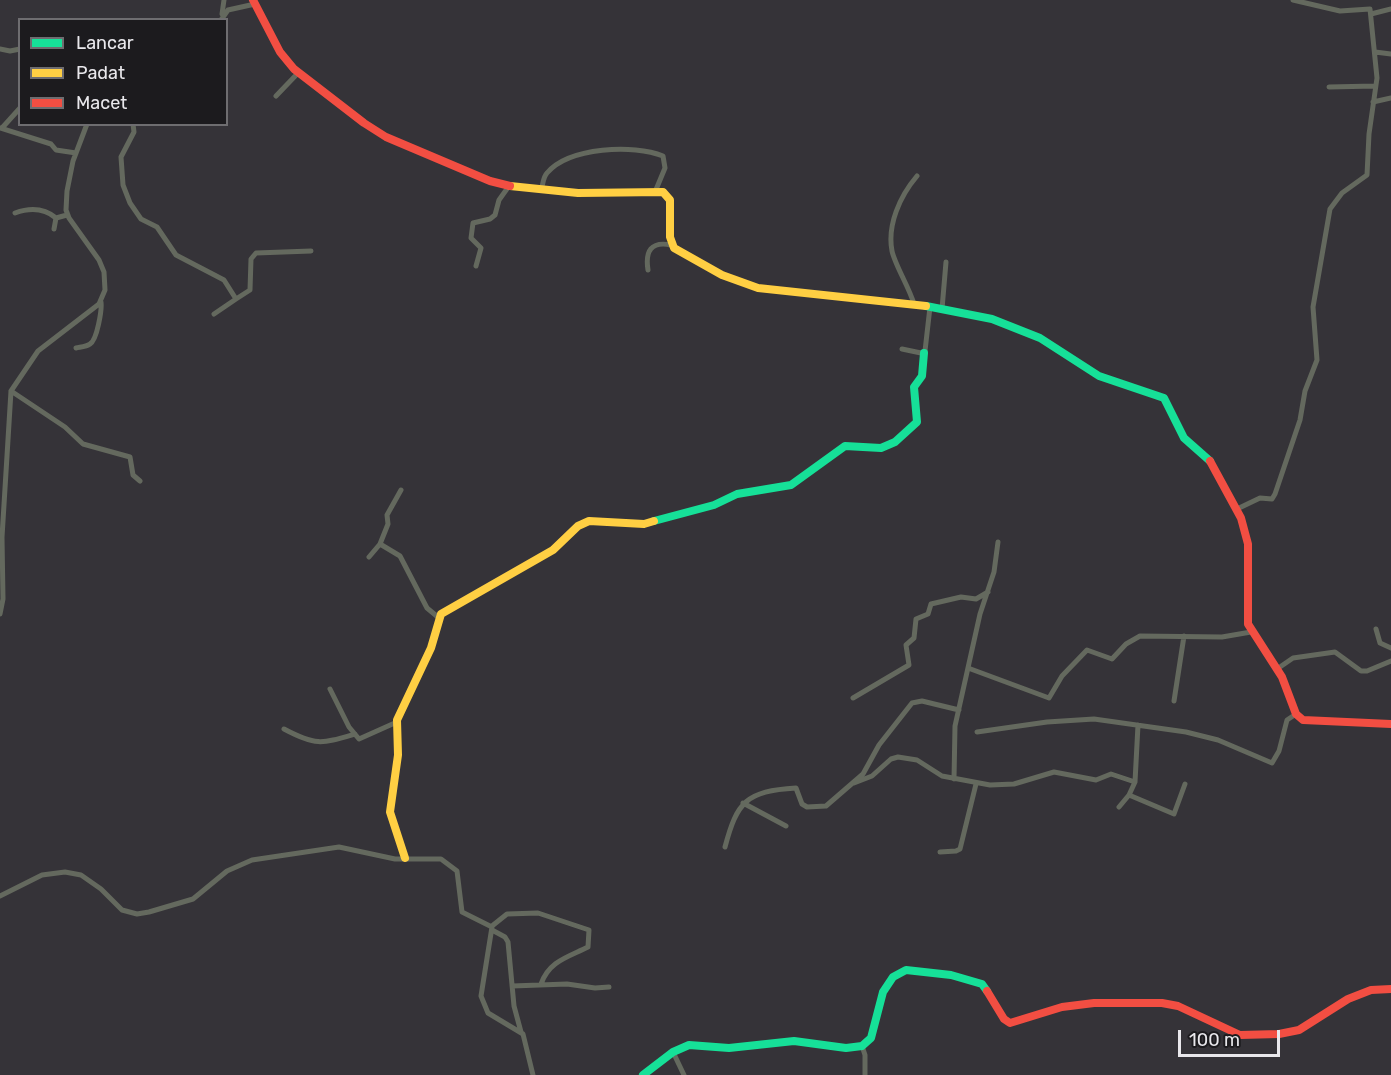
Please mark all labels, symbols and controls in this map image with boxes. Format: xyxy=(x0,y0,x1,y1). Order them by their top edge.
legend xyxy=(18,18,228,126)
text: Lancar xyxy=(76,32,134,54)
text: Padat xyxy=(76,62,125,84)
text: Macet xyxy=(76,92,127,114)
scale bar xyxy=(1181,1018,1283,1056)
text: 100 m xyxy=(1189,1029,1240,1051)

